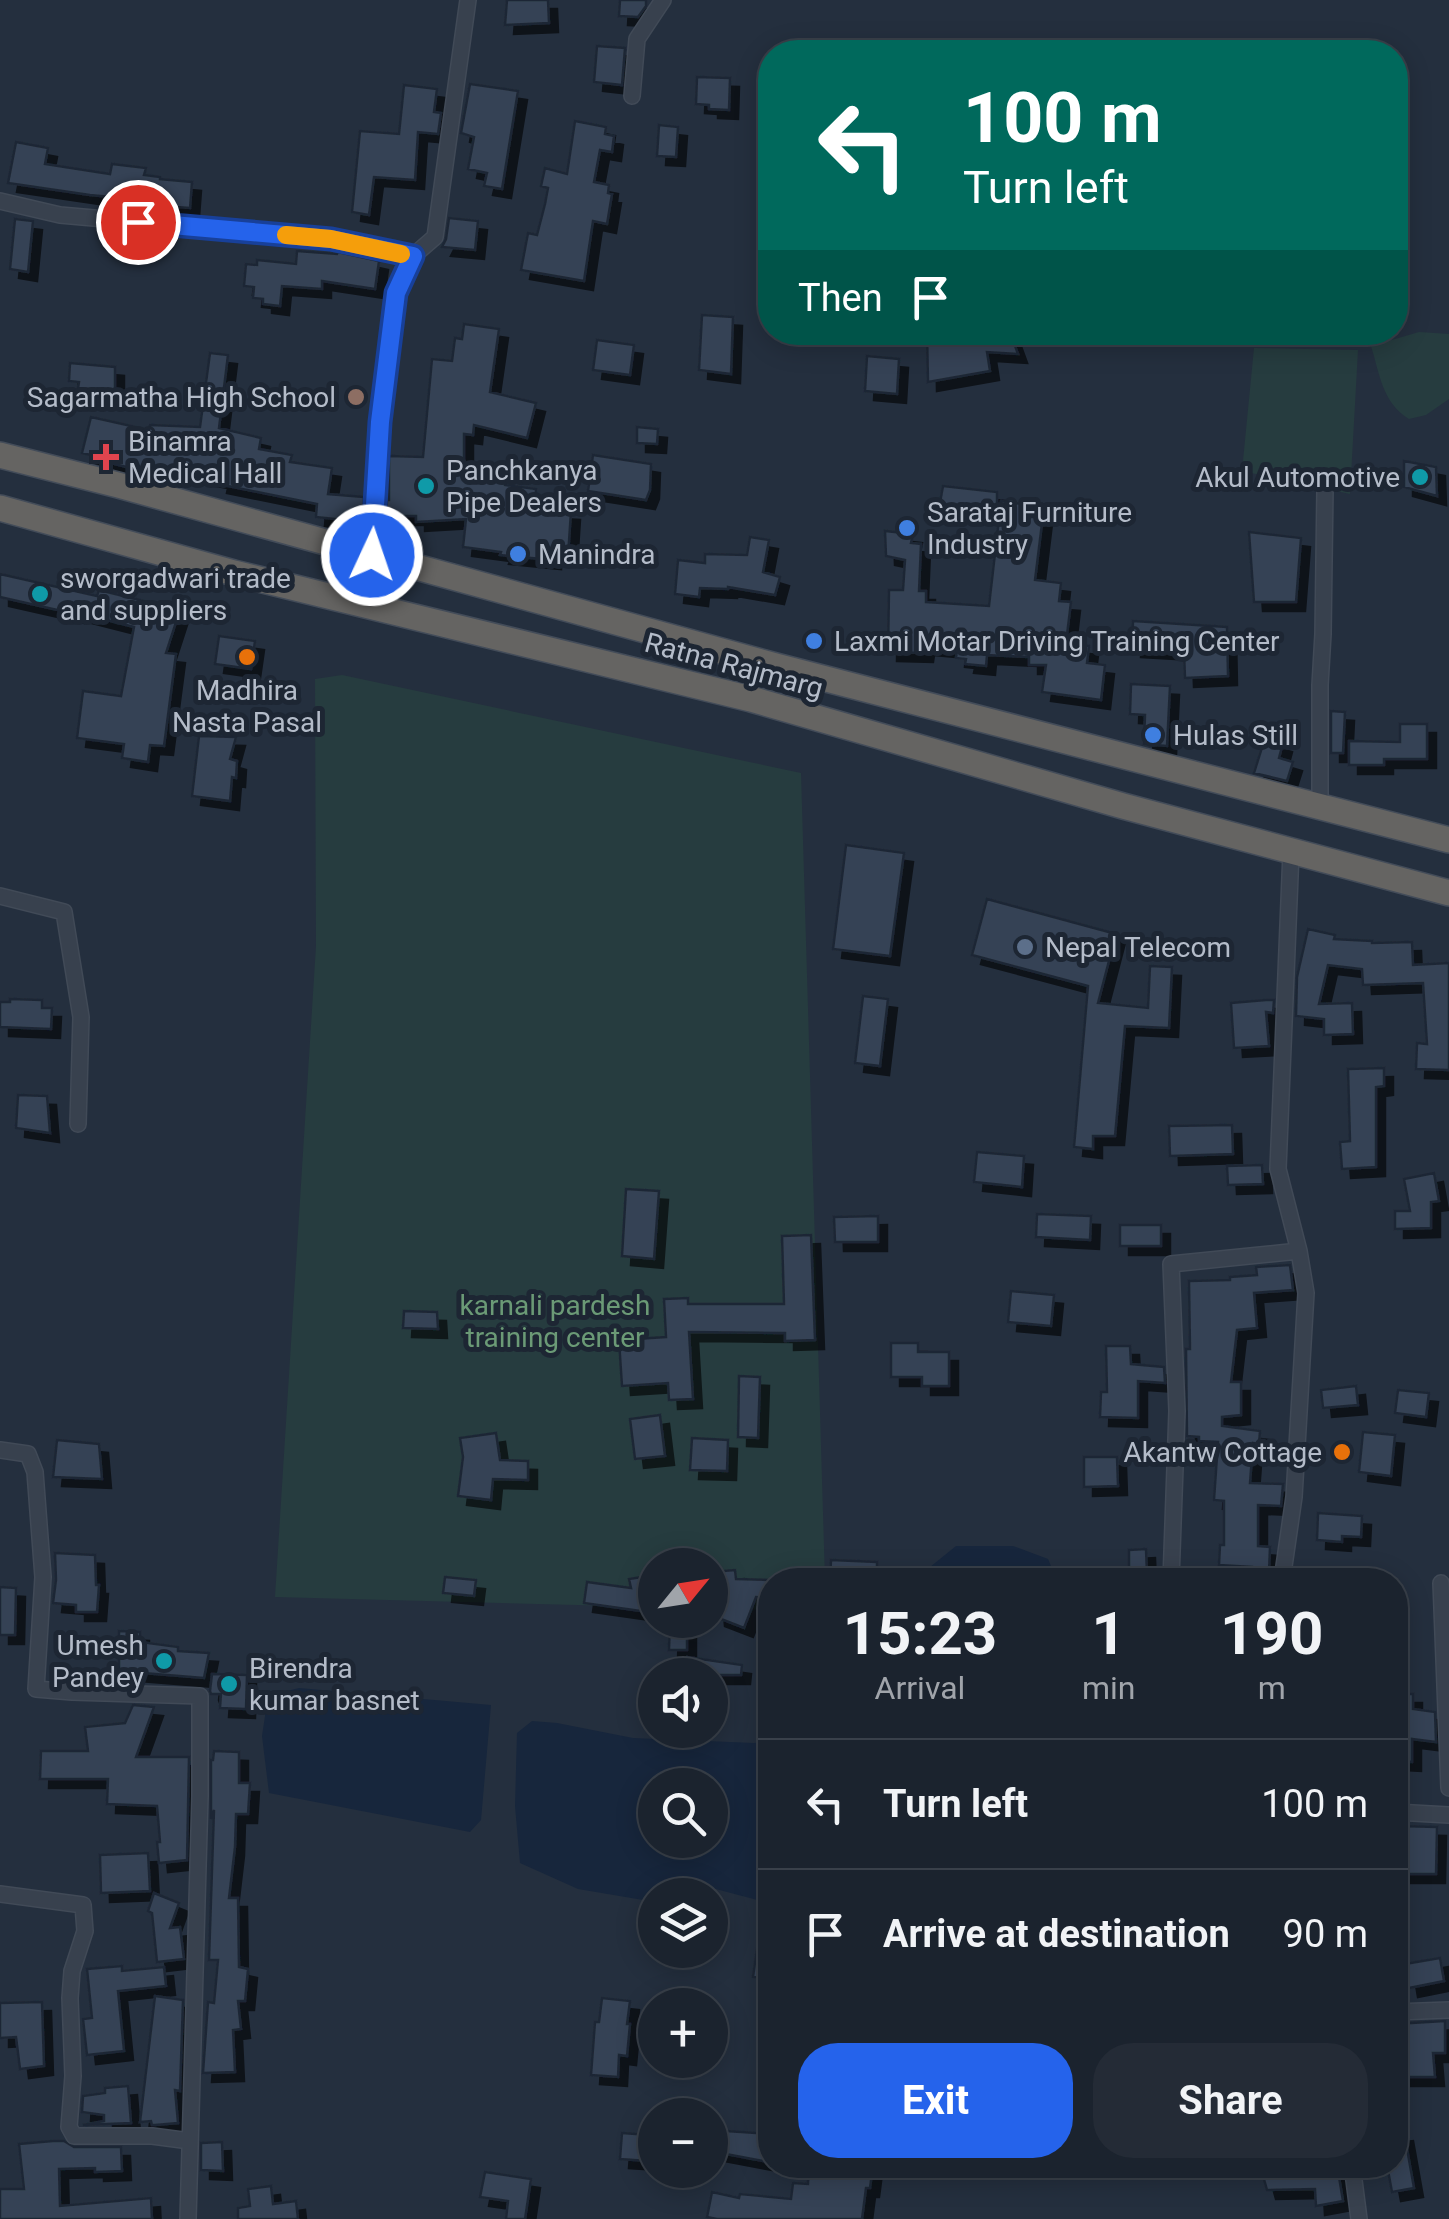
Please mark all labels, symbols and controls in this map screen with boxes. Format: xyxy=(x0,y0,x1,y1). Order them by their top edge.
text: 100 m xyxy=(963,77,1162,159)
icon: left xyxy=(798,80,928,210)
text: Turn left xyxy=(963,161,1129,214)
pin xyxy=(96,180,181,265)
icon: arrive xyxy=(111,195,166,250)
icon: arrive xyxy=(903,270,958,325)
text: Then xyxy=(798,276,883,320)
place label: Sagarmatha High School xyxy=(27,381,336,414)
marker: Sagarmatha High School xyxy=(345,386,367,408)
place label: Binamra Medical Hall xyxy=(128,425,282,490)
marker: Binamra Medical Hall xyxy=(93,444,119,470)
place label: Panchkanya Pipe Dealers xyxy=(446,454,602,519)
place label: Akul Automotive xyxy=(1195,461,1400,494)
marker: Akul Automotive xyxy=(1409,466,1431,488)
marker: Panchkanya Pipe Dealers xyxy=(415,475,437,497)
place label: Sarataj Furniture Industry xyxy=(927,496,1132,561)
position arrow xyxy=(320,503,424,607)
marker: Sarataj Furniture Industry xyxy=(896,517,918,539)
place label: Manindra xyxy=(538,538,655,571)
marker: Manindra xyxy=(507,543,529,565)
place label: sworgadwari trade and suppliers xyxy=(60,562,291,627)
marker: sworgadwari trade and suppliers xyxy=(29,583,51,605)
place label: Laxmi Motar Driving Training Center xyxy=(834,625,1280,658)
street label: Ratna Rajmarg xyxy=(641,626,827,705)
marker: Laxmi Motar Driving Training Center xyxy=(803,630,825,652)
marker: Madhira Nasta Pasal xyxy=(236,646,258,668)
place label: Madhira Nasta Pasal xyxy=(172,674,322,739)
place label: Hulas Still xyxy=(1173,719,1298,752)
marker: Hulas Still xyxy=(1142,724,1164,746)
place label: Nepal Telecom xyxy=(1045,931,1231,964)
marker: Nepal Telecom xyxy=(1014,936,1036,958)
park label: karnali pardesh training center xyxy=(460,1289,650,1354)
place label: Akantw Cottage xyxy=(1123,1436,1322,1469)
marker: Akantw Cottage xyxy=(1331,1441,1353,1463)
north arrow xyxy=(638,1548,728,1638)
map controls xyxy=(638,1548,728,2188)
text: 15:23 xyxy=(843,1598,997,1669)
text: 1 xyxy=(1091,1598,1126,1669)
text: 190 xyxy=(1220,1598,1323,1669)
place label: Umesh Pandey xyxy=(52,1629,144,1694)
marker: Umesh Pandey xyxy=(153,1650,175,1672)
place label: Birendra kumar basnet xyxy=(249,1652,420,1717)
button: sound xyxy=(638,1658,728,1748)
text: Arrival xyxy=(875,1669,965,1707)
text: min xyxy=(1082,1669,1135,1707)
text: m xyxy=(1258,1669,1286,1707)
marker: Birendra kumar basnet xyxy=(218,1673,240,1695)
button: search xyxy=(638,1768,728,1858)
icon: left xyxy=(798,1777,853,1832)
text: Turn left xyxy=(883,1782,1028,1826)
text: 100 m xyxy=(1261,1782,1368,1826)
button: layers xyxy=(638,1878,728,1968)
icon: arrive xyxy=(798,1907,853,1962)
text: Arrive at destination xyxy=(883,1912,1230,1956)
text: 90 m xyxy=(1283,1912,1368,1956)
button: + xyxy=(638,1988,728,2078)
button: Exit xyxy=(798,2043,1073,2158)
button: Share xyxy=(1093,2043,1368,2158)
button: − xyxy=(638,2098,728,2188)

